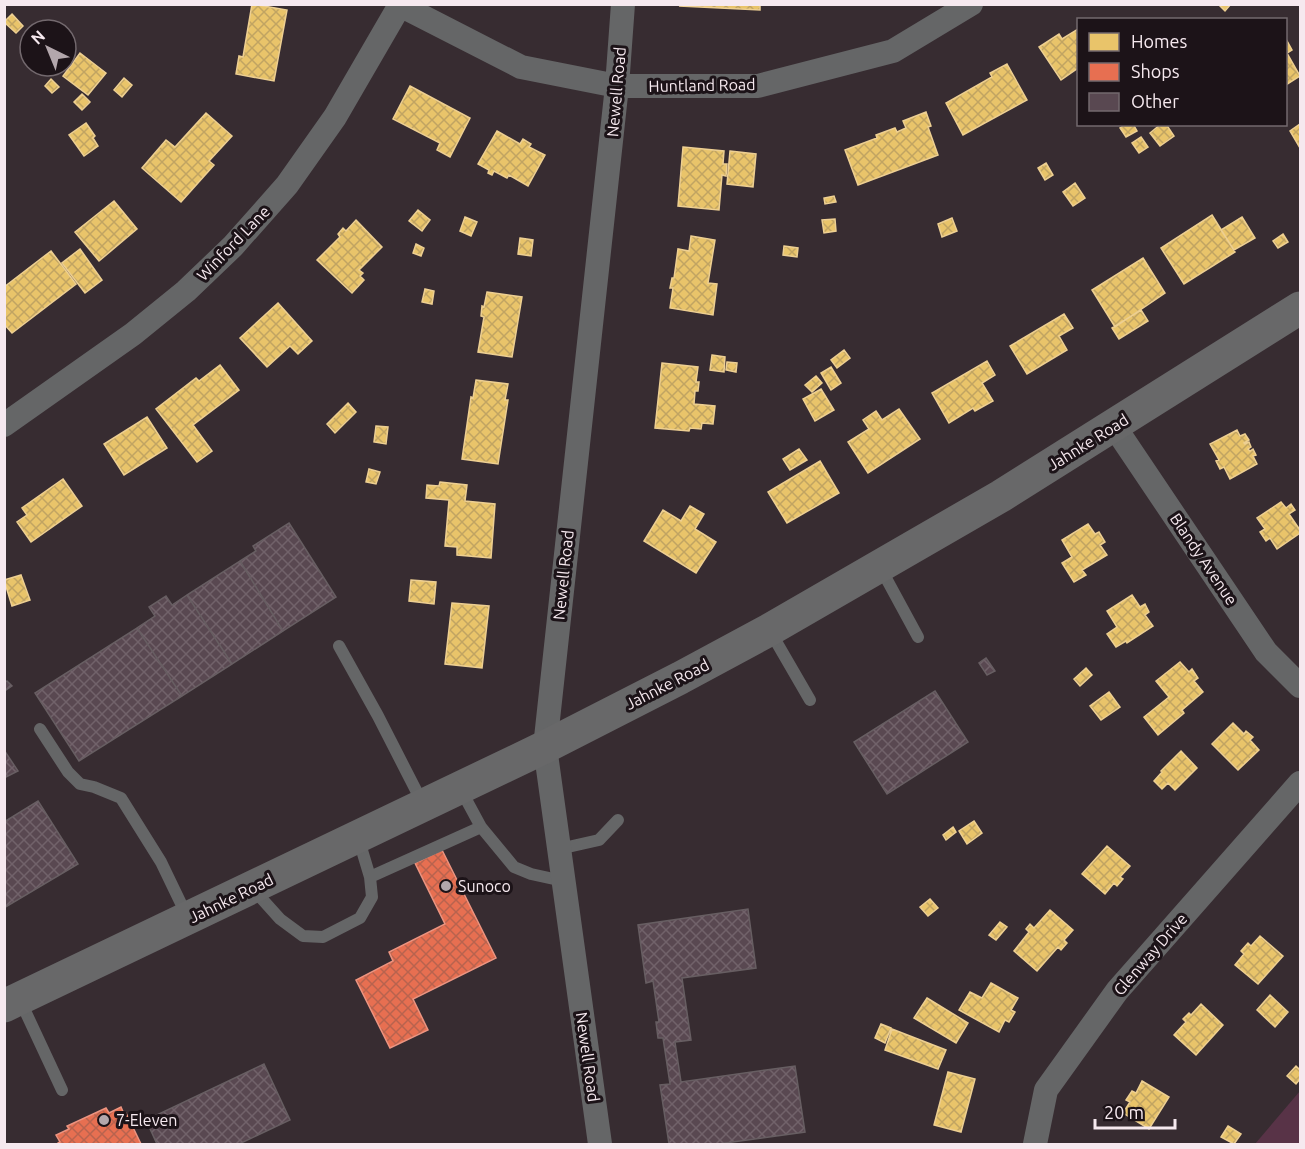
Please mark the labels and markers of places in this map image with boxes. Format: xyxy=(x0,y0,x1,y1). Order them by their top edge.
place label: Sunoco xyxy=(458,877,511,895)
marker: Sunoco xyxy=(439,879,453,893)
place label: 7-Eleven xyxy=(116,1111,177,1129)
marker: 7-Eleven xyxy=(97,1113,111,1127)

